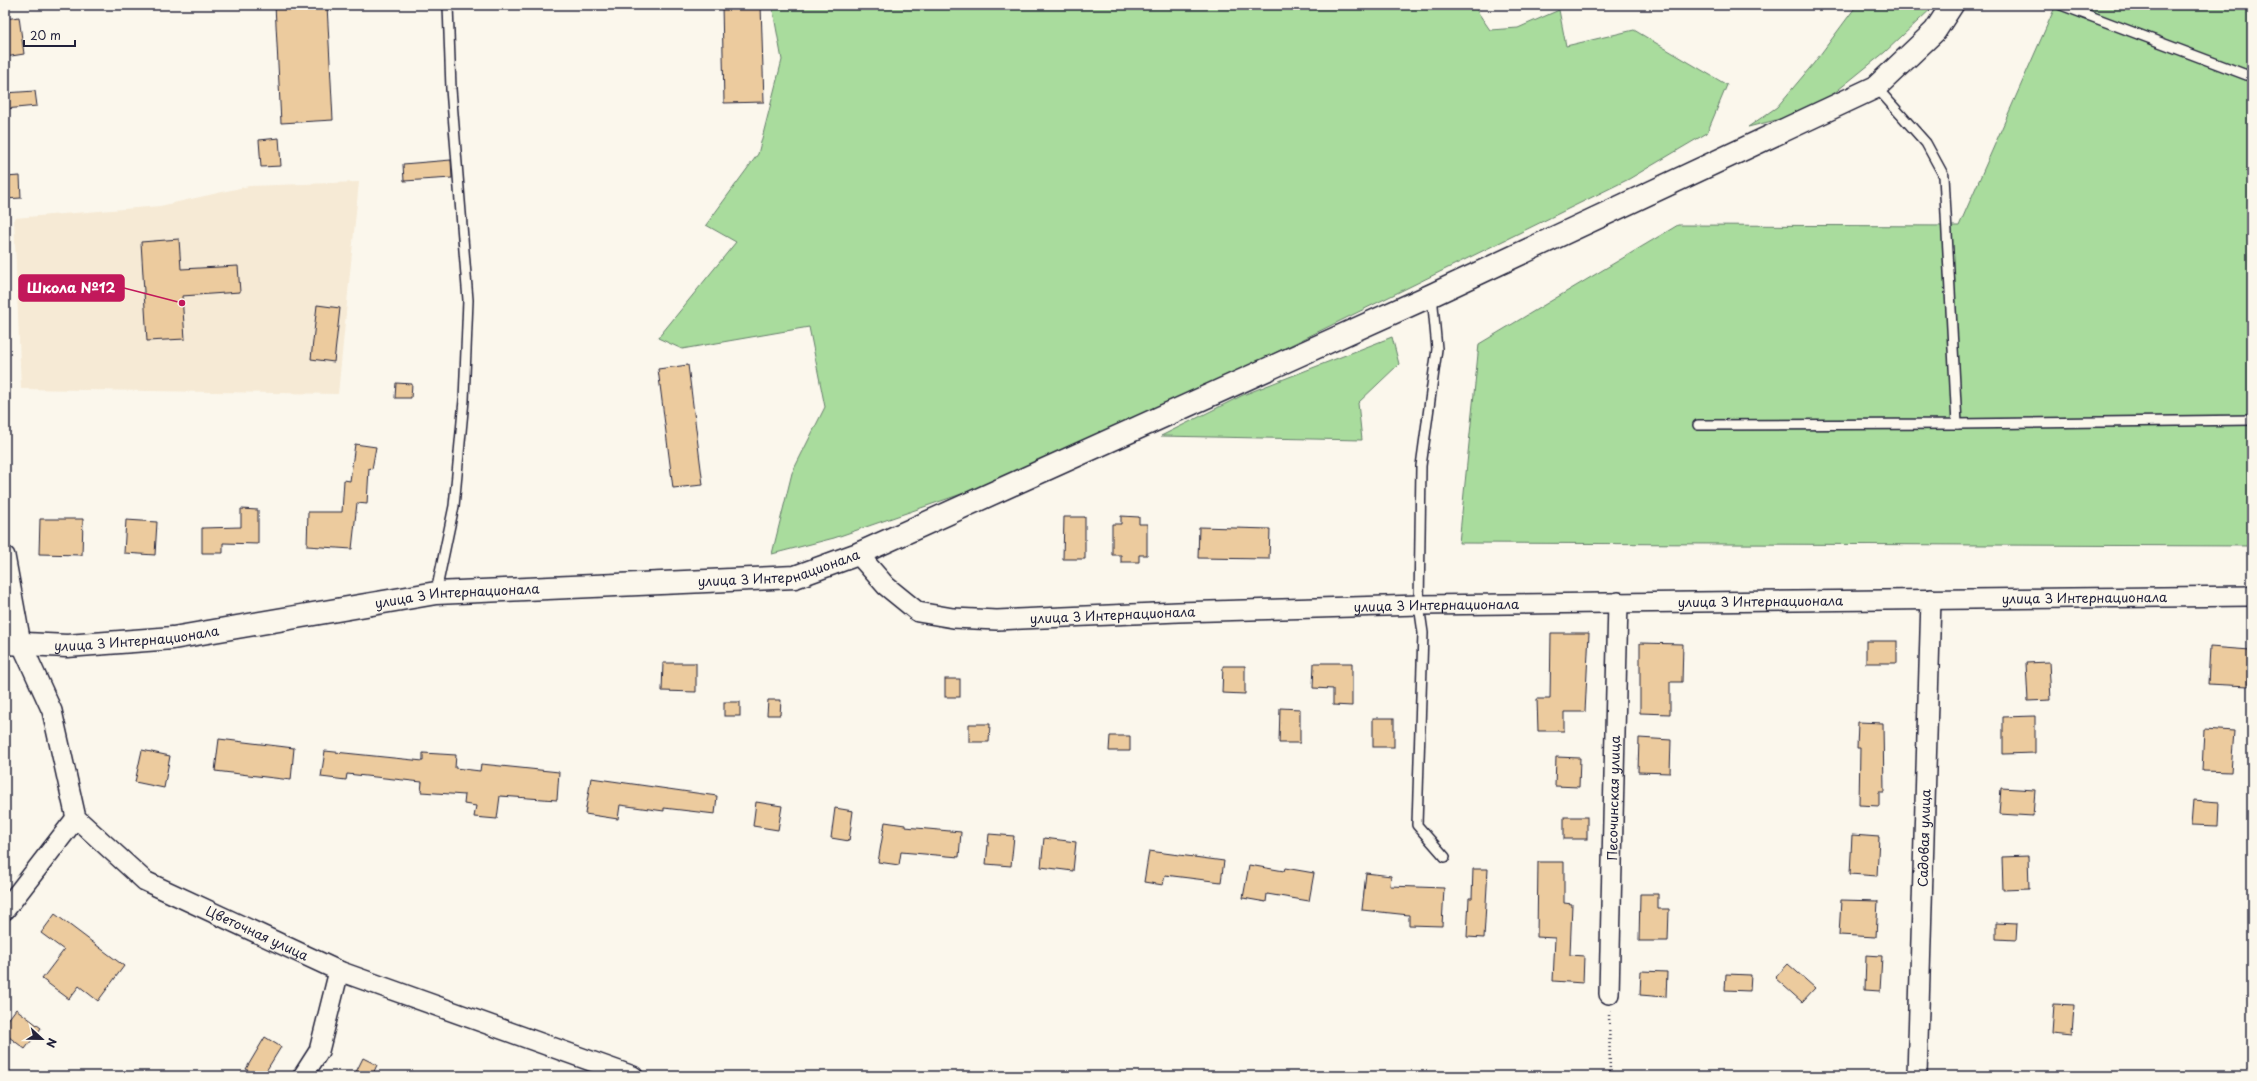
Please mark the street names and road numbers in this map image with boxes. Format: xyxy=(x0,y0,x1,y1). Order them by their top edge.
street label: улица 3 Интернационала xyxy=(697,544,863,590)
street label: улица 3 Интернационала xyxy=(373,578,541,612)
street label: улица 3 Интернационала xyxy=(2001,587,2168,608)
street label: улица 3 Интернационала xyxy=(1678,590,1844,611)
street label: улица 3 Интернационала xyxy=(1353,594,1520,616)
street label: улица 3 Интернационала xyxy=(1029,601,1196,628)
street label: улица 3 Интернационала xyxy=(54,620,221,655)
street label: Песочинская улица xyxy=(1602,734,1624,861)
street label: Садовая улица xyxy=(1913,788,1934,887)
street label: Цветочная улица xyxy=(203,901,313,965)

